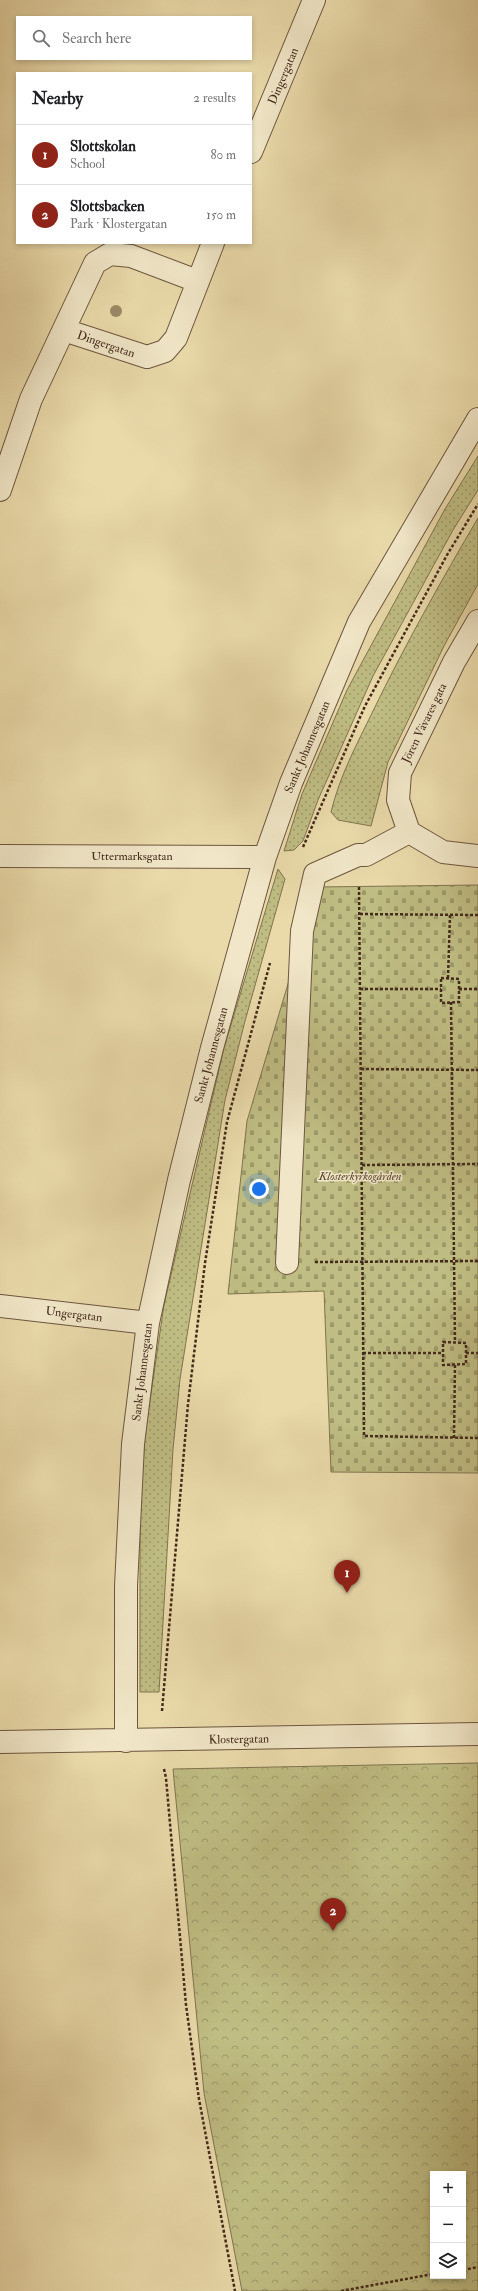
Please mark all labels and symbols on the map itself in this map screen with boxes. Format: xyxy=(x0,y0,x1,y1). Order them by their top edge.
street label: Dingergatan xyxy=(265,45,302,107)
street label: Dingergatan xyxy=(75,328,137,361)
street label: Jören Vävares gata xyxy=(398,680,451,767)
street label: Sankt Johannesgatan xyxy=(281,699,334,796)
street label: Uttermarksgatan xyxy=(91,849,173,864)
street label: Sankt Johannesgatan xyxy=(191,1005,232,1105)
park label: Klosterkyrkogården xyxy=(318,1169,402,1184)
your location xyxy=(249,1179,269,1199)
street label: Ungergatan xyxy=(45,1304,103,1325)
street label: Sankt Johannesgatan xyxy=(129,1322,156,1422)
pin: 1 xyxy=(334,1560,360,1593)
street label: Klostergatan xyxy=(209,1731,269,1748)
pin: 2 xyxy=(320,1898,346,1931)

